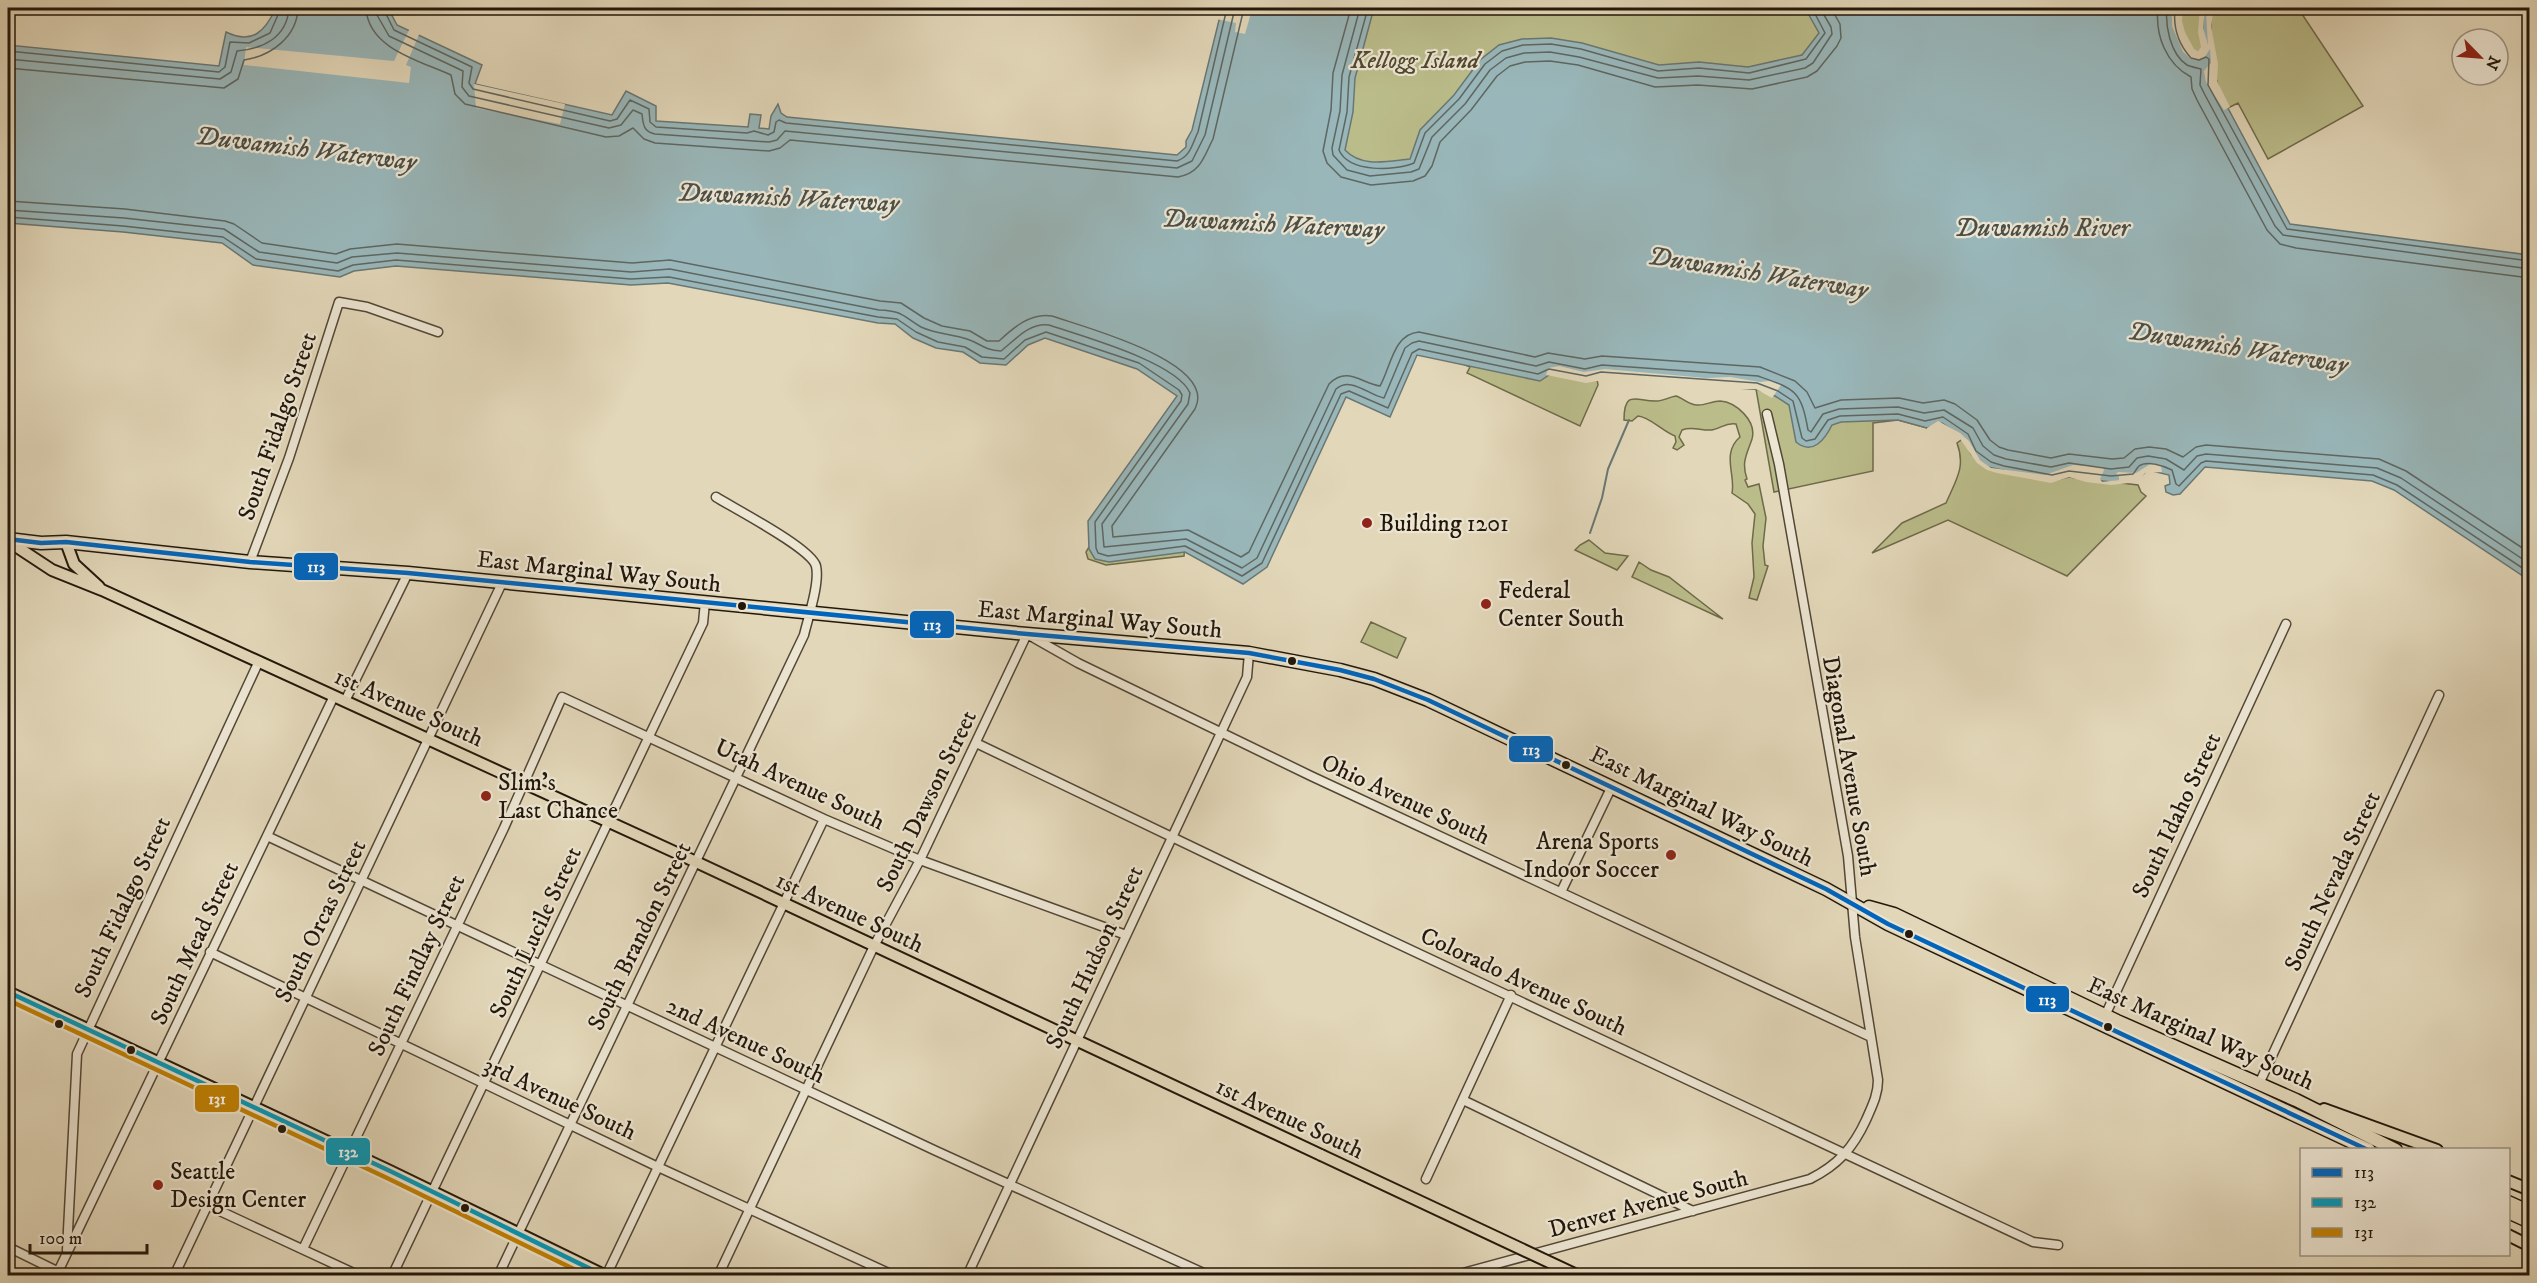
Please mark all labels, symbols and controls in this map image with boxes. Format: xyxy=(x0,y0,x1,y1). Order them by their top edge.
north arrow xyxy=(2450,27,2510,87)
park label: Kellogg Island xyxy=(1350,46,1483,76)
text: N xyxy=(2481,53,2505,73)
water label: Duwamish Waterway xyxy=(194,120,420,180)
water label: Duwamish Waterway xyxy=(676,176,901,221)
water label: Duwamish Waterway xyxy=(1161,202,1386,247)
water label: Duwamish River xyxy=(1954,212,2131,245)
water label: Duwamish Waterway xyxy=(1646,240,1872,307)
water label: Duwamish Waterway xyxy=(2126,315,2352,382)
street label: South Fidalgo Street xyxy=(232,328,324,524)
place label: Building 1201 xyxy=(1379,509,1509,539)
marker: Building 1201 xyxy=(1360,516,1374,530)
street label: East Marginal Way South xyxy=(475,544,723,600)
line badge: 113 xyxy=(293,552,339,581)
text: 113 xyxy=(307,557,325,577)
place label: Federal Center South xyxy=(1498,576,1625,634)
street label: East Marginal Way South xyxy=(976,594,1224,646)
marker: Federal Center South xyxy=(1479,597,1493,611)
unlabelled marker xyxy=(736,600,748,612)
line badge: 113 xyxy=(909,610,955,639)
text: 113 xyxy=(923,615,941,635)
street label: Diagonal Avenue South xyxy=(1815,654,1883,879)
unlabelled marker xyxy=(1286,655,1298,667)
street label: 1st Avenue South xyxy=(329,662,488,754)
street label: South Dawson Street xyxy=(870,705,984,897)
street label: South Idaho Street xyxy=(2125,728,2228,903)
street label: Utah Avenue South xyxy=(710,732,890,838)
line badge: 113 xyxy=(1508,735,1554,763)
text: 113 xyxy=(1522,740,1540,760)
street label: East Marginal Way South xyxy=(1585,740,1819,874)
street label: Ohio Avenue South xyxy=(1316,748,1495,852)
unlabelled marker xyxy=(1560,759,1572,771)
place label: Slim's Last Chance xyxy=(498,768,618,826)
street label: South Nevada Street xyxy=(2278,786,2388,976)
marker: Slim's Last Chance xyxy=(479,789,493,803)
street label: South Fidalgo Street xyxy=(68,812,178,1003)
place label: Arena Sports Indoor Soccer xyxy=(1524,827,1659,885)
street label: South Orcas Street xyxy=(268,835,373,1008)
street label: South Brandon Street xyxy=(581,837,699,1036)
street label: South Lucile Street xyxy=(483,842,589,1023)
marker: Arena Sports Indoor Soccer xyxy=(1664,848,1678,862)
street label: South Mead Street xyxy=(144,857,246,1030)
street label: South Hudson Street xyxy=(1039,861,1151,1054)
street label: 1st Avenue South xyxy=(771,865,929,961)
street label: South Findlay Street xyxy=(362,869,472,1061)
street label: Colorado Avenue South xyxy=(1415,921,1632,1043)
unlabelled marker xyxy=(1903,928,1915,940)
street label: East Marginal Way South xyxy=(2082,970,2319,1098)
line badge: 113 xyxy=(2025,985,2070,1013)
text: 113 xyxy=(2038,990,2056,1010)
street label: 2nd Avenue South xyxy=(661,991,830,1091)
unlabelled marker xyxy=(53,1018,65,1030)
unlabelled marker xyxy=(2102,1021,2114,1033)
unlabelled marker xyxy=(125,1044,137,1056)
street label: 3rd Avenue South xyxy=(478,1050,641,1148)
street label: 1st Avenue South xyxy=(1211,1071,1369,1167)
line badge: 131 xyxy=(194,1084,240,1113)
text: 131 xyxy=(208,1089,226,1109)
unlabelled marker xyxy=(276,1123,288,1135)
line badge: 132 xyxy=(325,1137,371,1166)
text: 132 xyxy=(338,1142,359,1162)
legend xyxy=(2300,1148,2510,1256)
place label: Seattle Design Center xyxy=(170,1157,306,1215)
text: 113 xyxy=(2354,1162,2374,1184)
street label: Denver Avenue South xyxy=(1545,1163,1752,1245)
marker: Seattle Design Center xyxy=(151,1178,165,1192)
text: 132 xyxy=(2354,1192,2376,1214)
unlabelled marker xyxy=(459,1202,471,1214)
scale bar xyxy=(30,1217,147,1255)
text: 131 xyxy=(2354,1222,2374,1244)
text: 100 m xyxy=(39,1228,82,1250)

